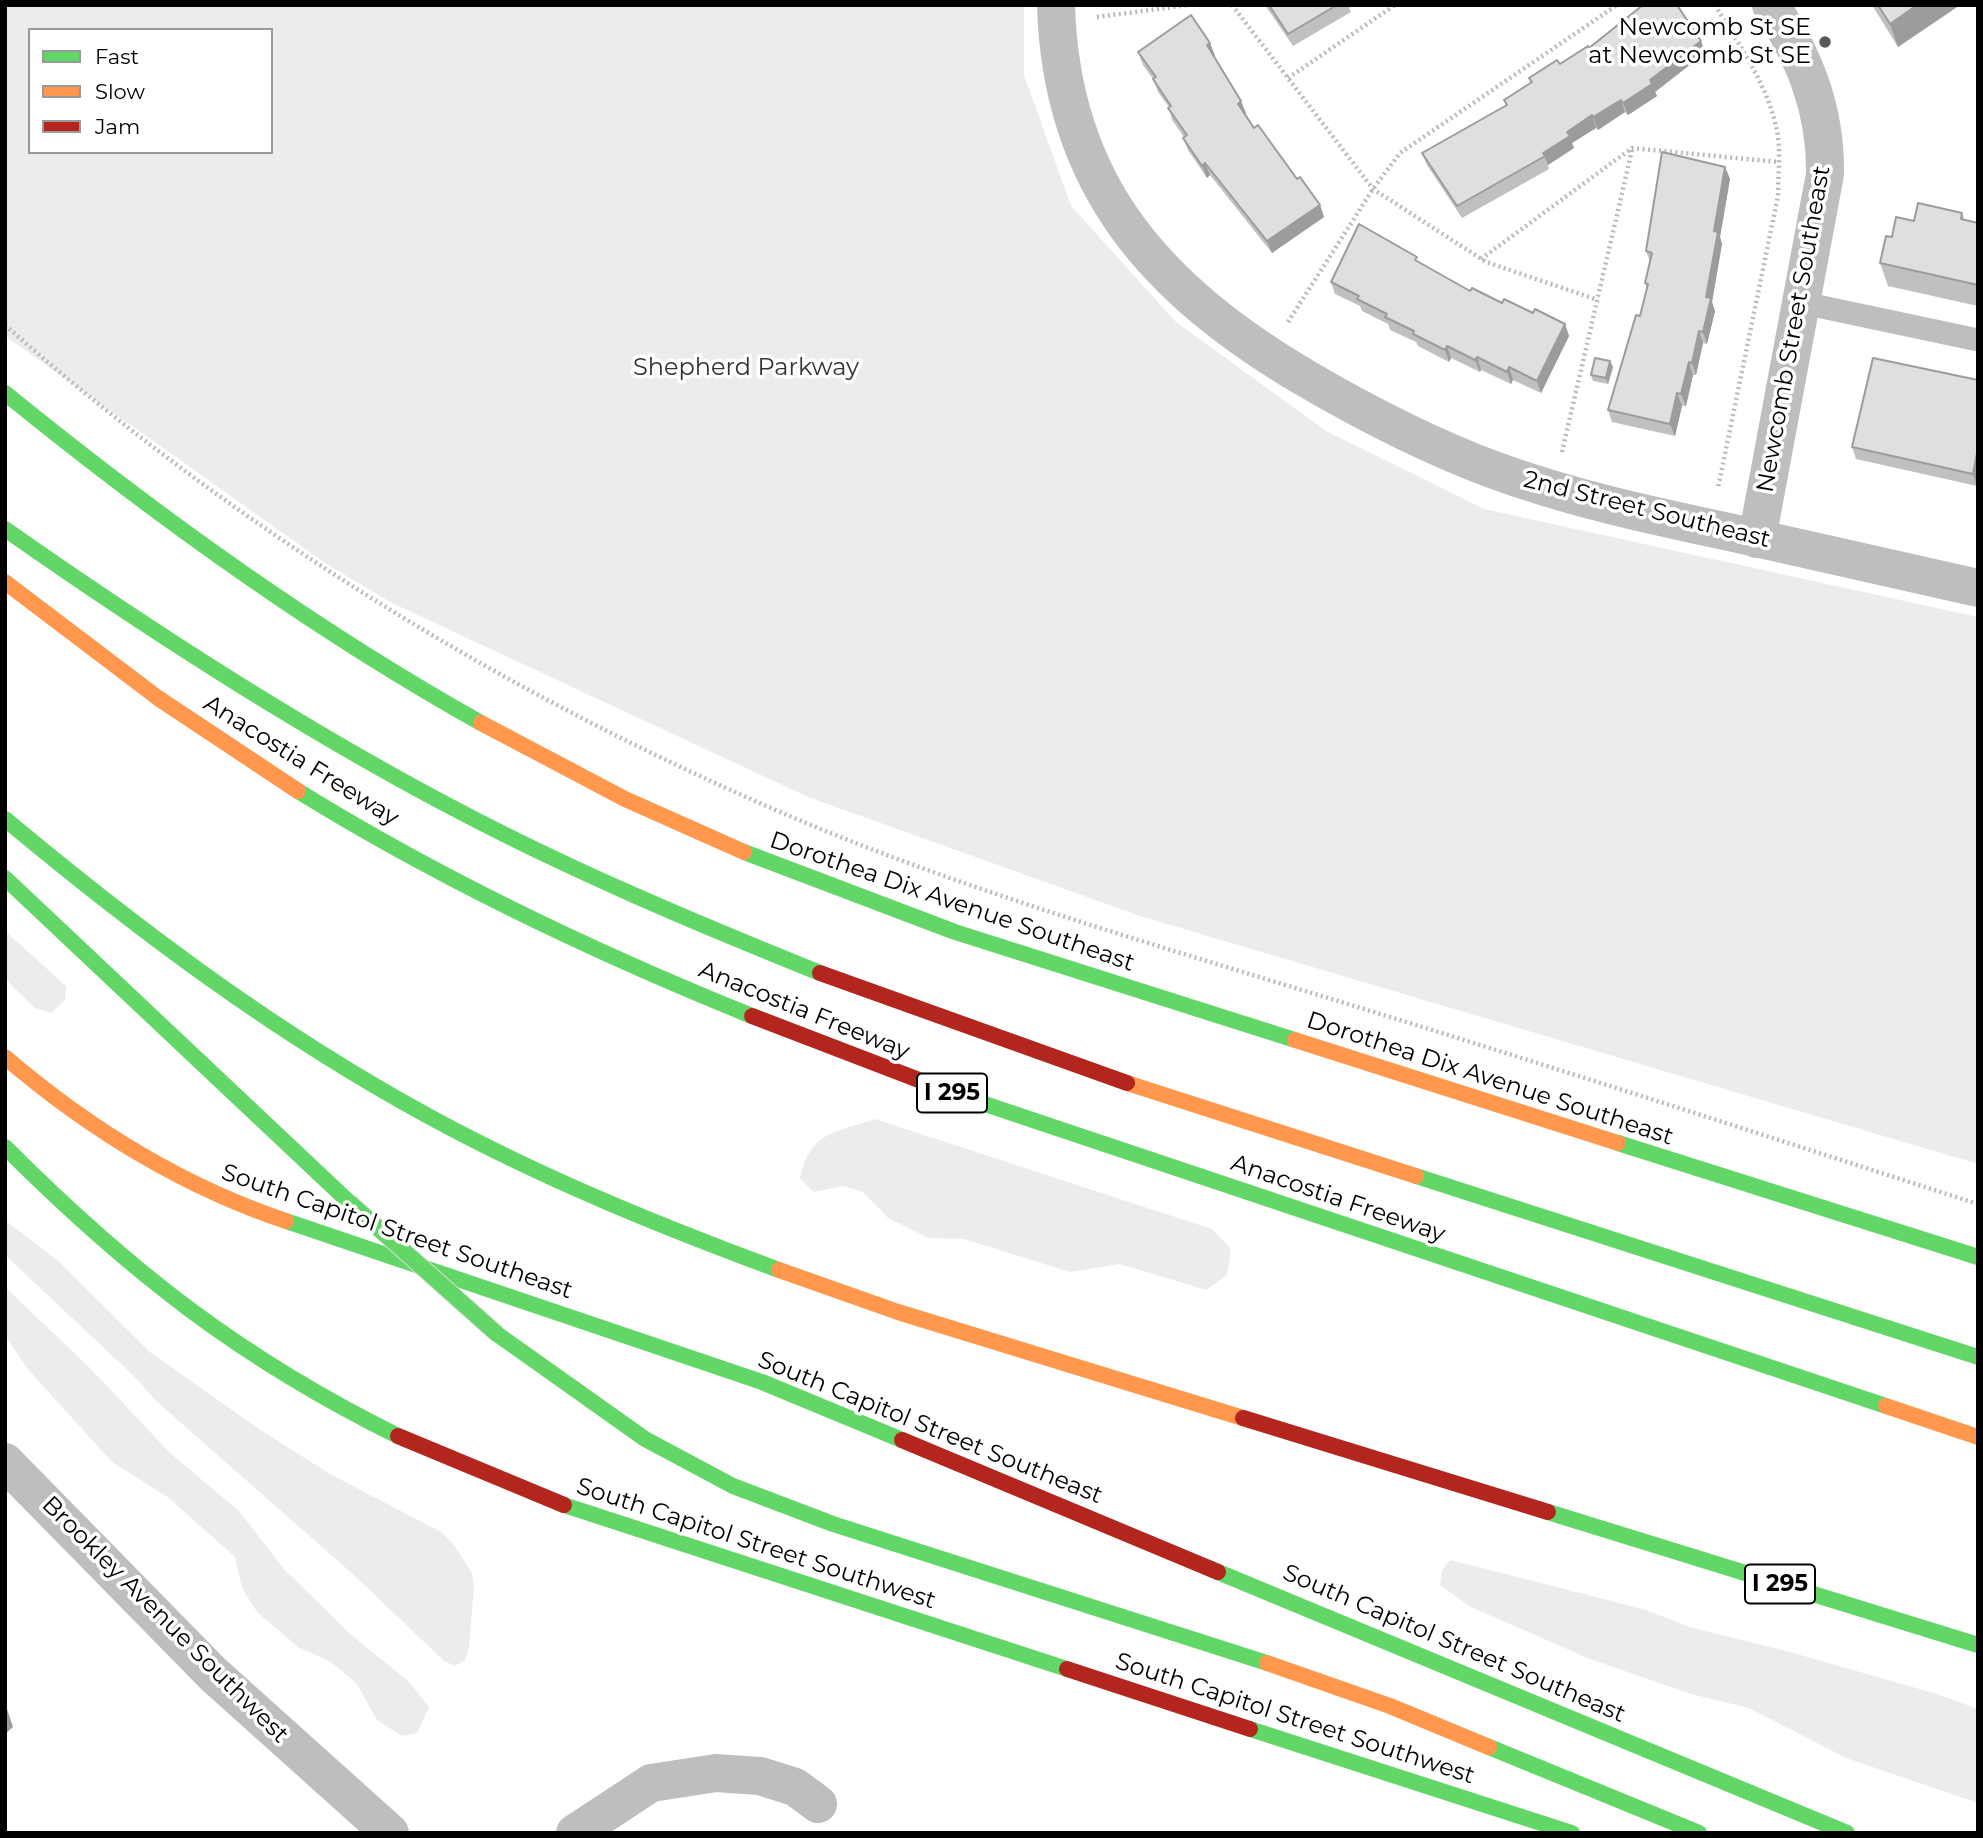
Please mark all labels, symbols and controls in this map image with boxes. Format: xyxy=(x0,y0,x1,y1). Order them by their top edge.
place label: Newcomb St SE at Newcomb St SE xyxy=(1588,14,1811,70)
legend xyxy=(28,28,273,154)
marker: Newcomb St SE at Newcomb St SE xyxy=(1817,34,1833,50)
text: Fast xyxy=(95,44,139,69)
text: Slow xyxy=(95,79,145,104)
text: Jam xyxy=(95,114,140,139)
street label: Newcomb Street Southeast xyxy=(1751,163,1837,495)
park label: Shepherd Parkway xyxy=(633,354,859,382)
street label: 2nd Street Southeast xyxy=(1521,465,1773,555)
street label: Anacostia Freeway xyxy=(198,689,404,833)
street label: Dorothea Dix Avenue Southeast xyxy=(766,826,1138,978)
street label: Anacostia Freeway xyxy=(694,956,914,1066)
street label: Dorothea Dix Avenue Southeast xyxy=(1303,1006,1677,1152)
road number: I 295 xyxy=(917,1074,987,1112)
street label: Anacostia Freeway xyxy=(1227,1149,1449,1249)
street label: South Capitol Street Southeast xyxy=(218,1158,576,1306)
street label: South Capitol Street Southeast xyxy=(753,1345,1107,1511)
street label: South Capitol Street Southwest xyxy=(573,1472,939,1616)
street label: Brookley Avenue Southwest xyxy=(36,1491,294,1749)
street label: South Capitol Street Southeast xyxy=(1278,1559,1630,1729)
road number: I 295 xyxy=(1745,1564,1815,1604)
street label: South Capitol Street Southwest xyxy=(1112,1647,1478,1791)

